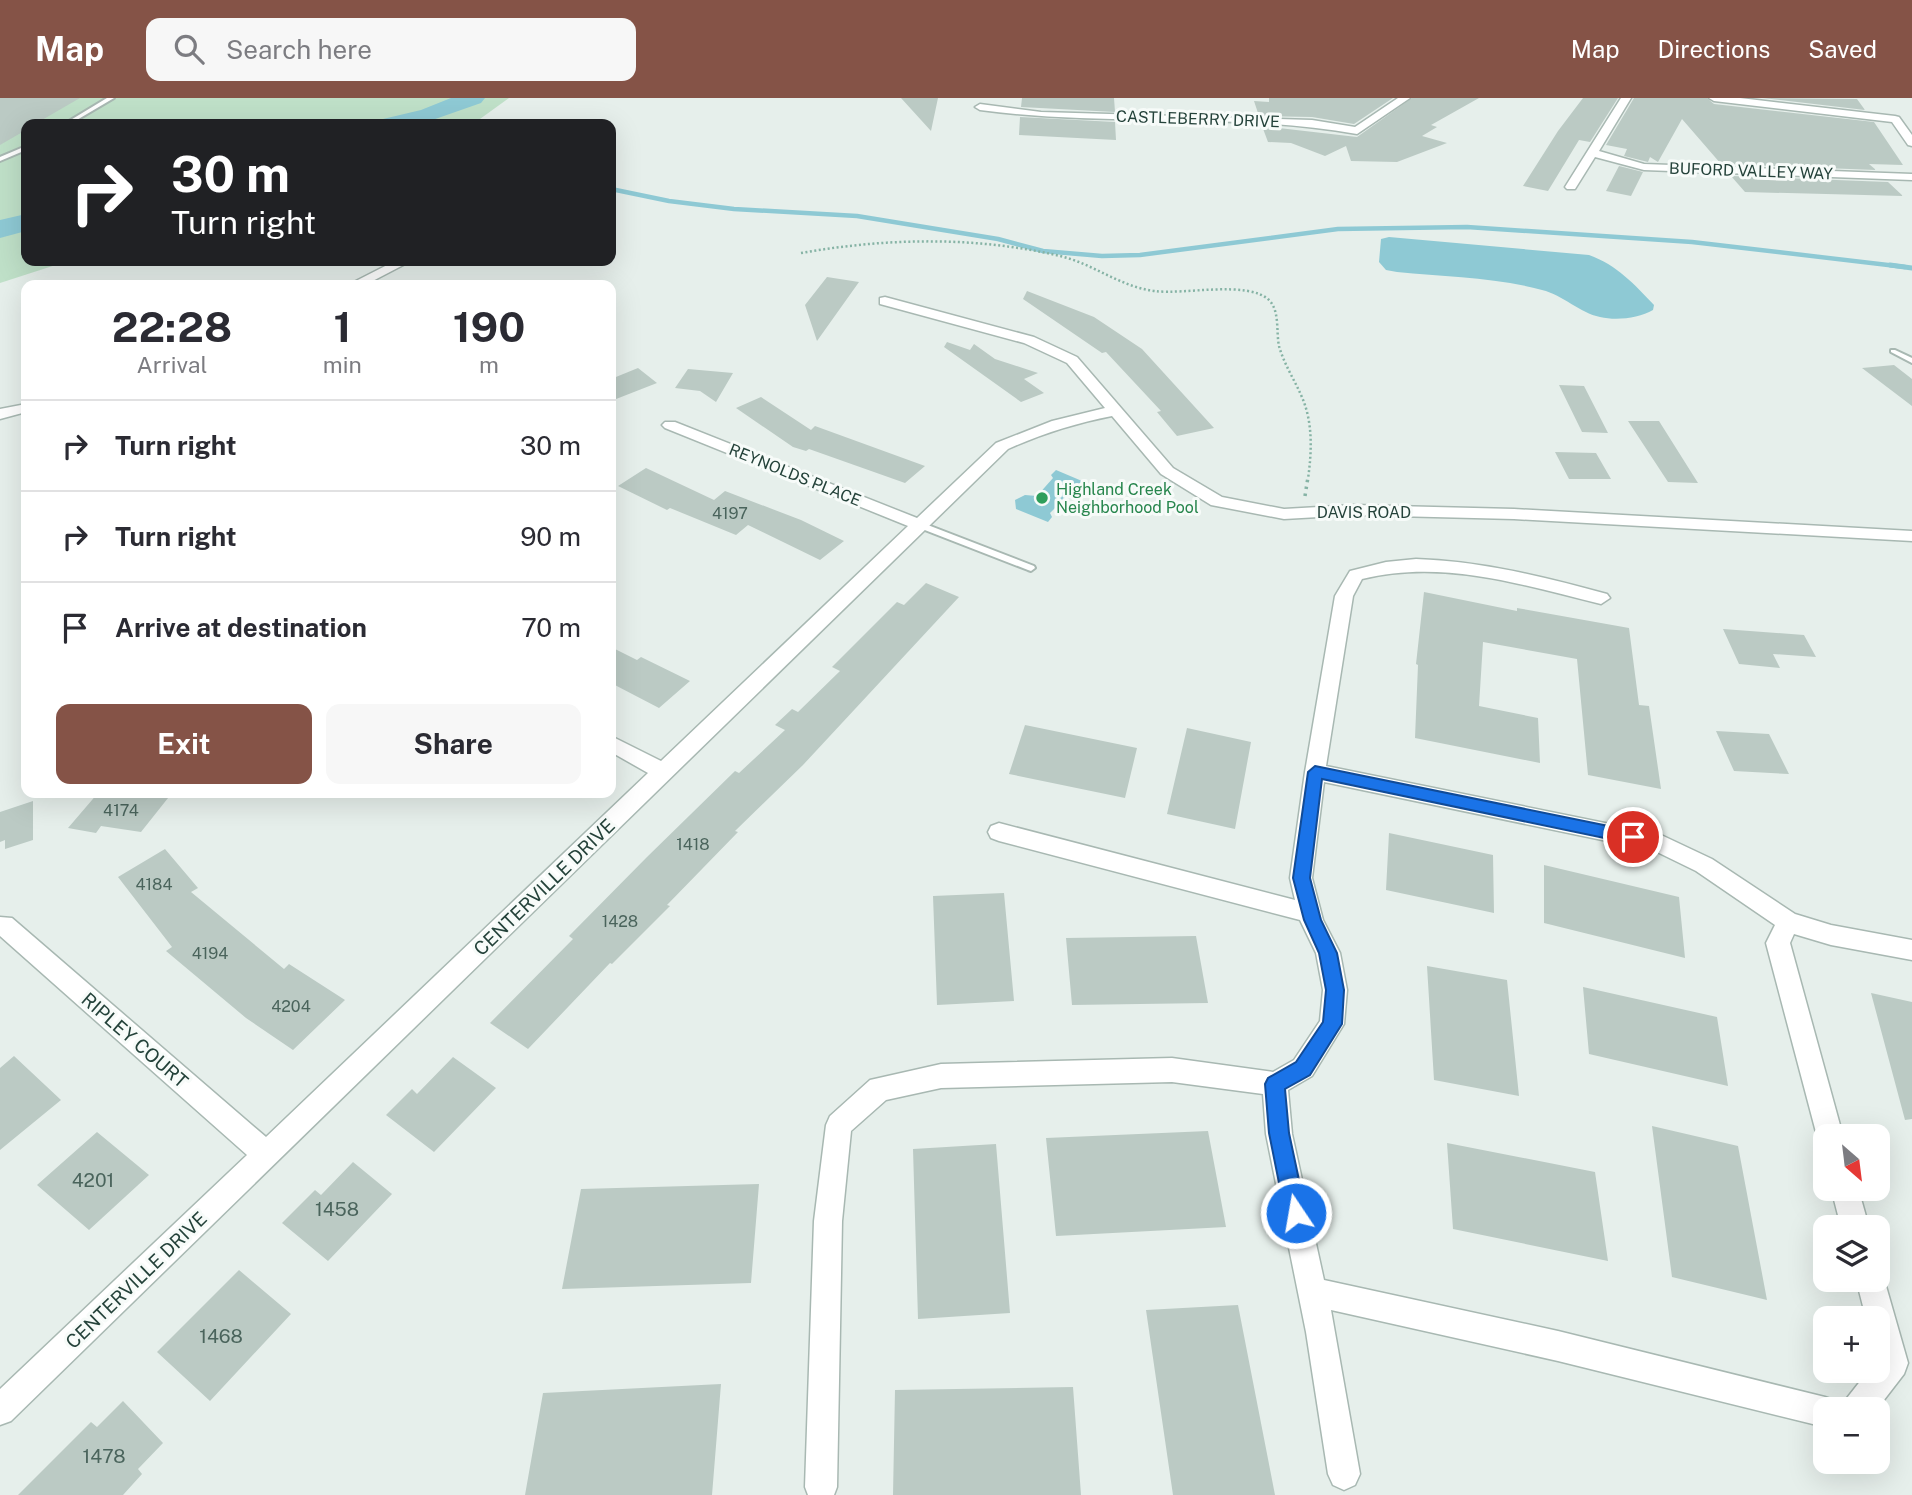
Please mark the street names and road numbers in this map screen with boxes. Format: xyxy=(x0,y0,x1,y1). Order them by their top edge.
street label: CASTLEBERRY DRIVE xyxy=(1116,107,1280,131)
street label: BUFORD VALLEY WAY xyxy=(1669,159,1834,183)
street label: REYNOLDS PLACE xyxy=(726,440,864,510)
street label: DAVIS ROAD xyxy=(1317,503,1411,522)
street label: CENTERVILLE DRIVE xyxy=(469,814,619,960)
street label: RIPLEY COURT xyxy=(77,988,193,1092)
street label: CENTERVILLE DRIVE xyxy=(61,1207,211,1353)

